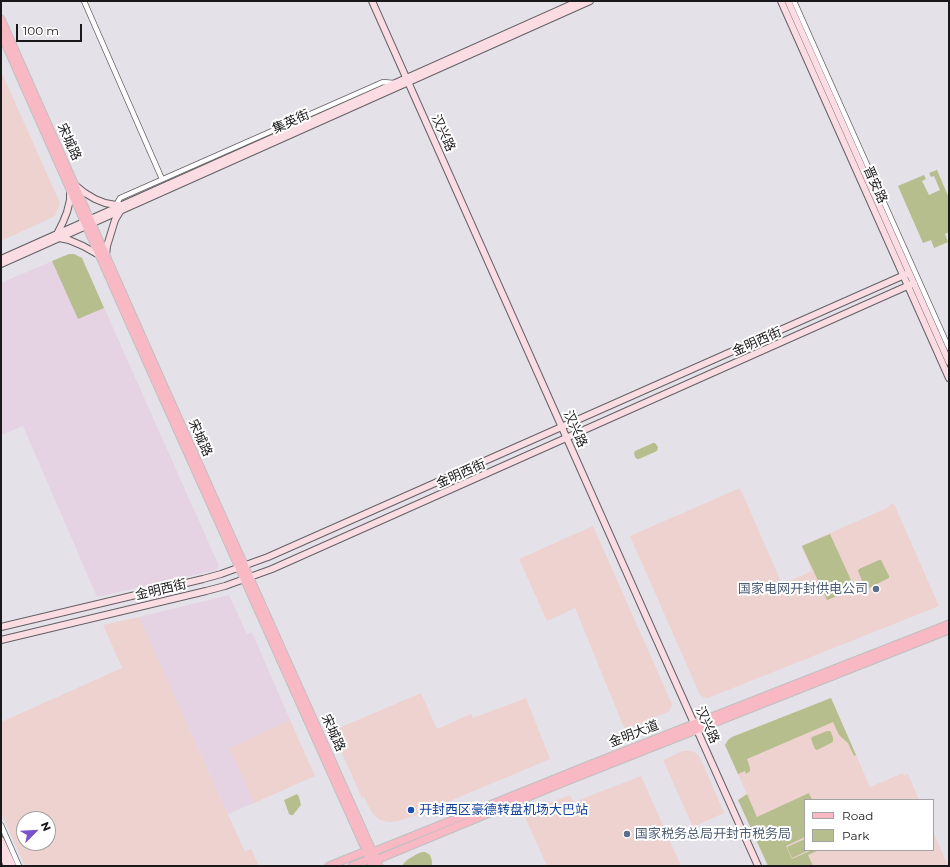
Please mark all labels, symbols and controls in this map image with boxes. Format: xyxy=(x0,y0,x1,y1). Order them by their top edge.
scale bar xyxy=(18,16,84,42)
text: 100 m xyxy=(23,23,59,38)
street label: 集英街 xyxy=(270,107,312,137)
street label: 汉兴路 xyxy=(428,112,458,154)
street label: 宋城路 xyxy=(54,121,84,163)
street label: 晋安路 xyxy=(860,164,890,206)
street label: 金明西街 xyxy=(730,324,784,360)
street label: 汉兴路 xyxy=(560,408,590,450)
street label: 宋城路 xyxy=(185,417,215,459)
street label: 金明西街 xyxy=(434,456,488,492)
street label: 金明西街 xyxy=(134,577,188,603)
place label: 国家电网开封供电公司 xyxy=(738,581,868,597)
marker: 国家电网开封供电公司 xyxy=(871,584,881,594)
street label: 汉兴路 xyxy=(692,704,722,746)
street label: 宋城路 xyxy=(318,712,348,754)
street label: 金明大道 xyxy=(607,717,661,751)
legend xyxy=(804,799,934,851)
place label: 开封西区豪德转盘机场大巴站 xyxy=(419,802,588,818)
marker: 开封西区豪德转盘机场大巴站 xyxy=(406,805,416,815)
text: Road xyxy=(842,808,873,823)
north arrow xyxy=(16,811,56,851)
text: N xyxy=(38,820,54,833)
place label: 国家税务总局开封市税务局 xyxy=(635,826,791,842)
text: Park xyxy=(842,828,869,843)
marker: 国家税务总局开封市税务局 xyxy=(622,829,632,839)

